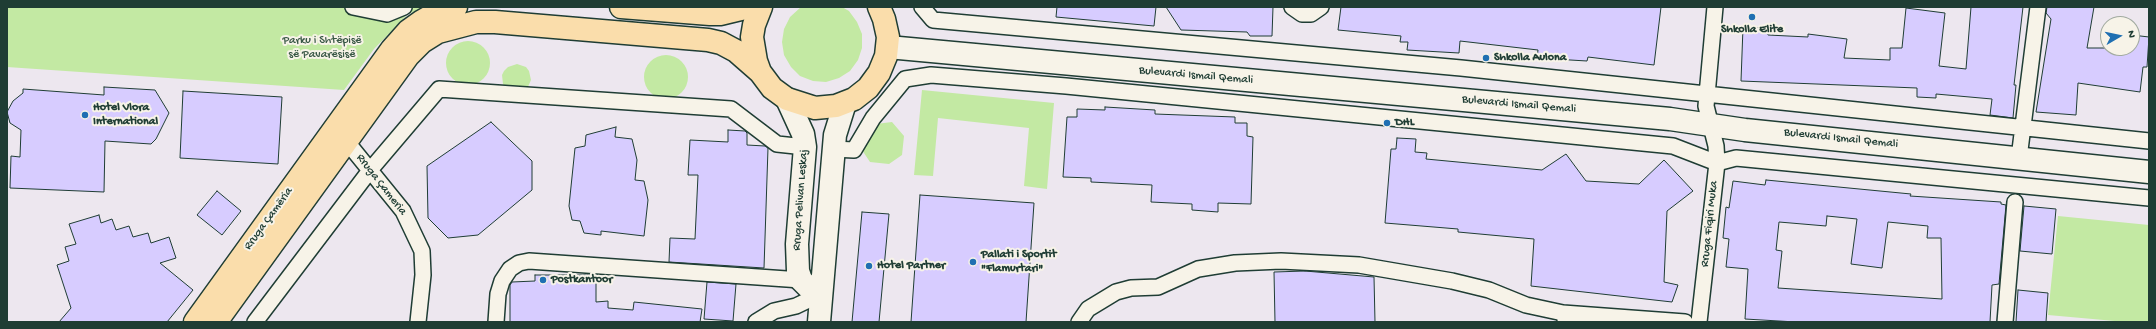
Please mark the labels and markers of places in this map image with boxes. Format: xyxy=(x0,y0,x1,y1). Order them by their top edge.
marker: Shkolla Elite xyxy=(1747,12,1757,22)
place label: Shkolla Elite xyxy=(1721,23,1783,37)
place label: Shkolla Aulona xyxy=(1494,51,1566,65)
marker: Shkolla Aulona xyxy=(1481,53,1491,63)
place label: Hotel Vlora International xyxy=(93,101,158,129)
marker: Hotel Vlora International xyxy=(80,110,90,120)
place label: DHL xyxy=(1395,116,1414,130)
marker: DHL xyxy=(1382,118,1392,128)
place label: Pallati i Sportit "Flamurtari" xyxy=(981,248,1056,276)
marker: Pallati i Sportit "Flamurtari" xyxy=(968,257,978,267)
place label: Hotel Partner xyxy=(877,259,945,273)
marker: Hotel Partner xyxy=(864,261,874,271)
place label: Postkantoor xyxy=(551,273,612,287)
marker: Postkantoor xyxy=(538,275,548,285)

